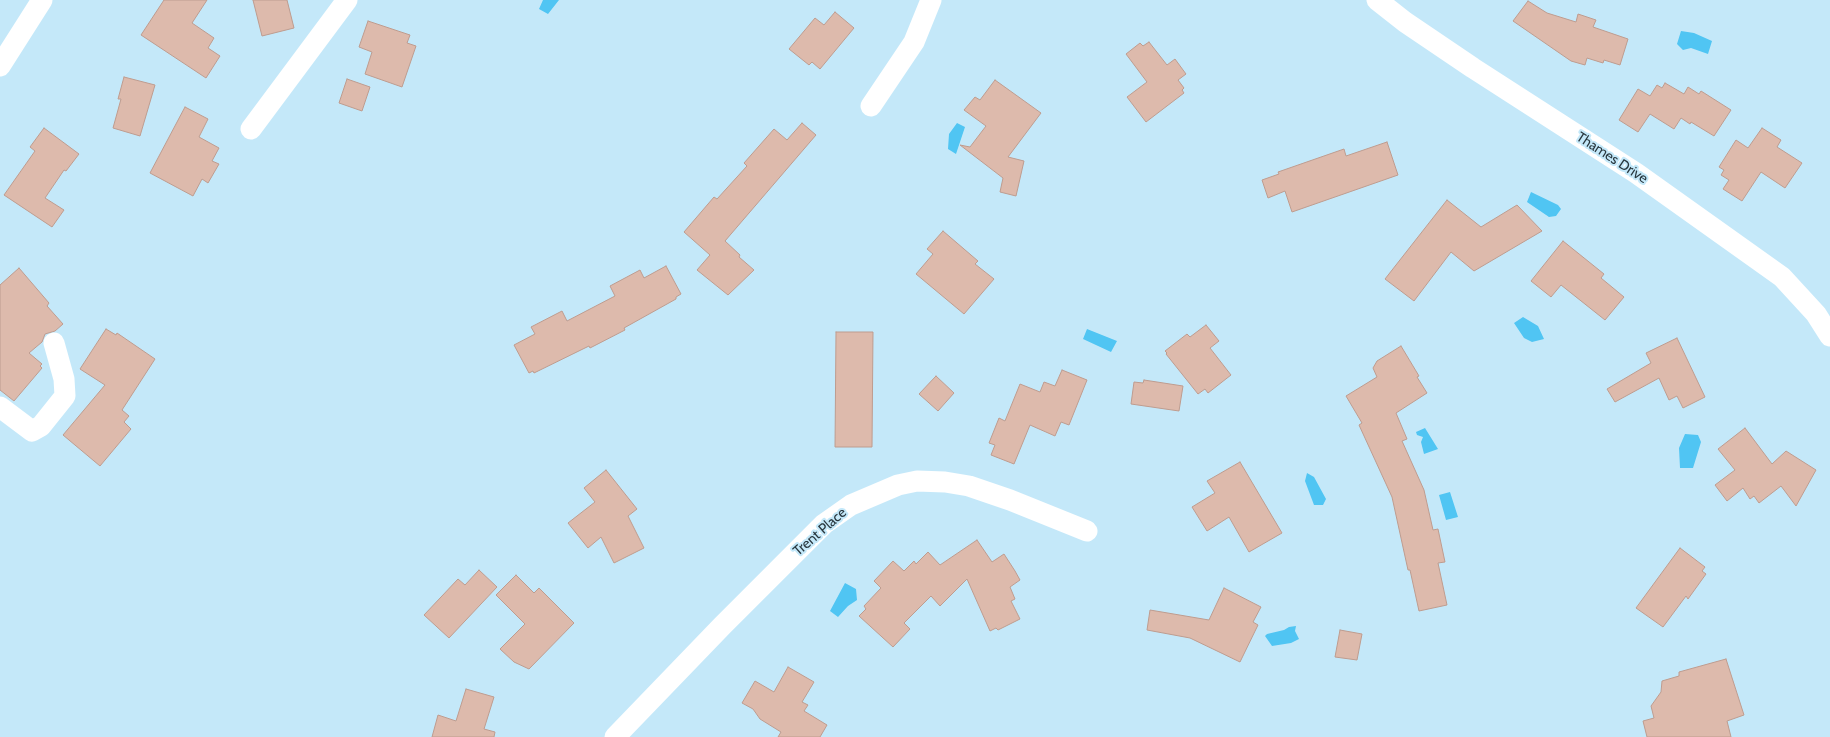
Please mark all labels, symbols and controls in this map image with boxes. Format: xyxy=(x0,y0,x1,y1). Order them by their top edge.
street label: Thames Drive xyxy=(1573,129,1651,187)
street label: Trent Place xyxy=(790,504,850,560)

